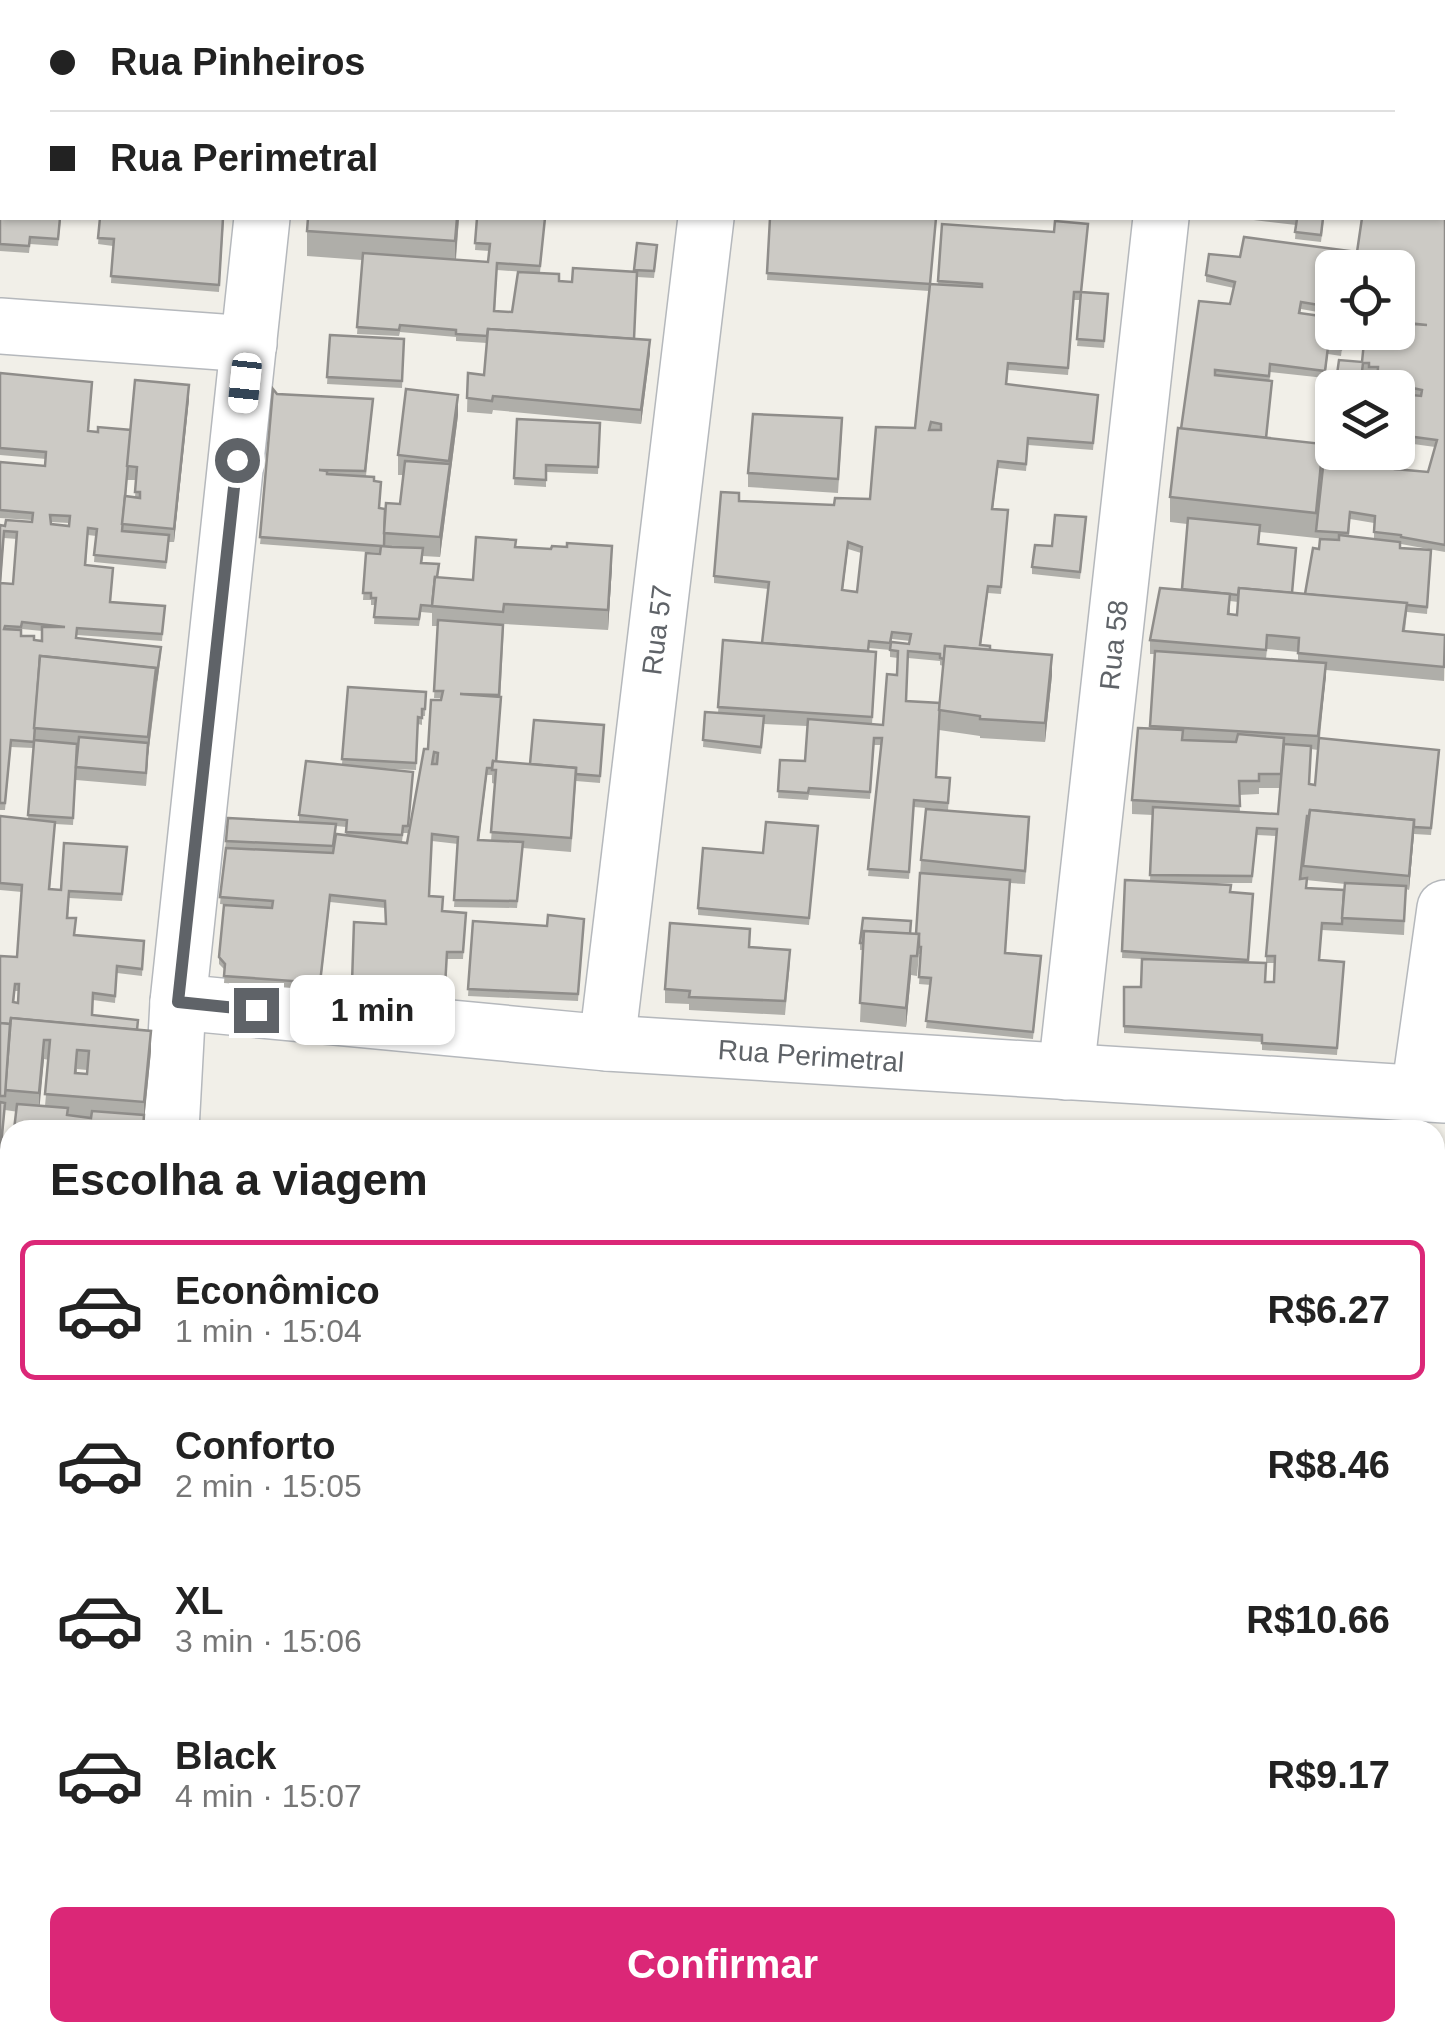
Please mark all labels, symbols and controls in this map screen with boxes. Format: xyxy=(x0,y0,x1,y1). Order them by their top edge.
text: Rua Pinheiros xyxy=(110,41,366,83)
text: Rua Perimetral xyxy=(110,137,378,179)
map controls xyxy=(1315,250,1415,470)
button: locate xyxy=(1315,250,1415,350)
car xyxy=(227,352,263,414)
button: layers xyxy=(1315,370,1415,470)
route start xyxy=(215,438,260,483)
street label: Rua 57 xyxy=(636,583,678,677)
street label: Rua 58 xyxy=(1094,598,1134,692)
callout: 1 min xyxy=(291,975,456,1045)
route end xyxy=(234,988,279,1033)
text: 1 min xyxy=(331,992,414,1028)
street label: Rua Perimetral xyxy=(717,1034,905,1078)
text: Escolha a viagem xyxy=(50,1154,428,1205)
icon: car xyxy=(55,1265,145,1355)
text: Econômico xyxy=(175,1270,380,1312)
text: R$6.27 xyxy=(1267,1289,1390,1331)
text: 1 min · 15:04 xyxy=(175,1313,362,1349)
icon: car xyxy=(55,1420,145,1510)
text: Conforto xyxy=(175,1425,335,1467)
text: R$8.46 xyxy=(1267,1444,1390,1486)
text: 2 min · 15:05 xyxy=(175,1468,362,1504)
icon: car xyxy=(55,1575,145,1665)
text: XL xyxy=(175,1580,224,1622)
text: R$10.66 xyxy=(1246,1599,1390,1641)
text: 3 min · 15:06 xyxy=(175,1623,362,1659)
icon: car xyxy=(55,1730,145,1820)
text: Black xyxy=(175,1735,276,1777)
text: R$9.17 xyxy=(1267,1754,1390,1796)
text: 4 min · 15:07 xyxy=(175,1778,362,1814)
button: Confirmar xyxy=(50,1907,1395,2022)

